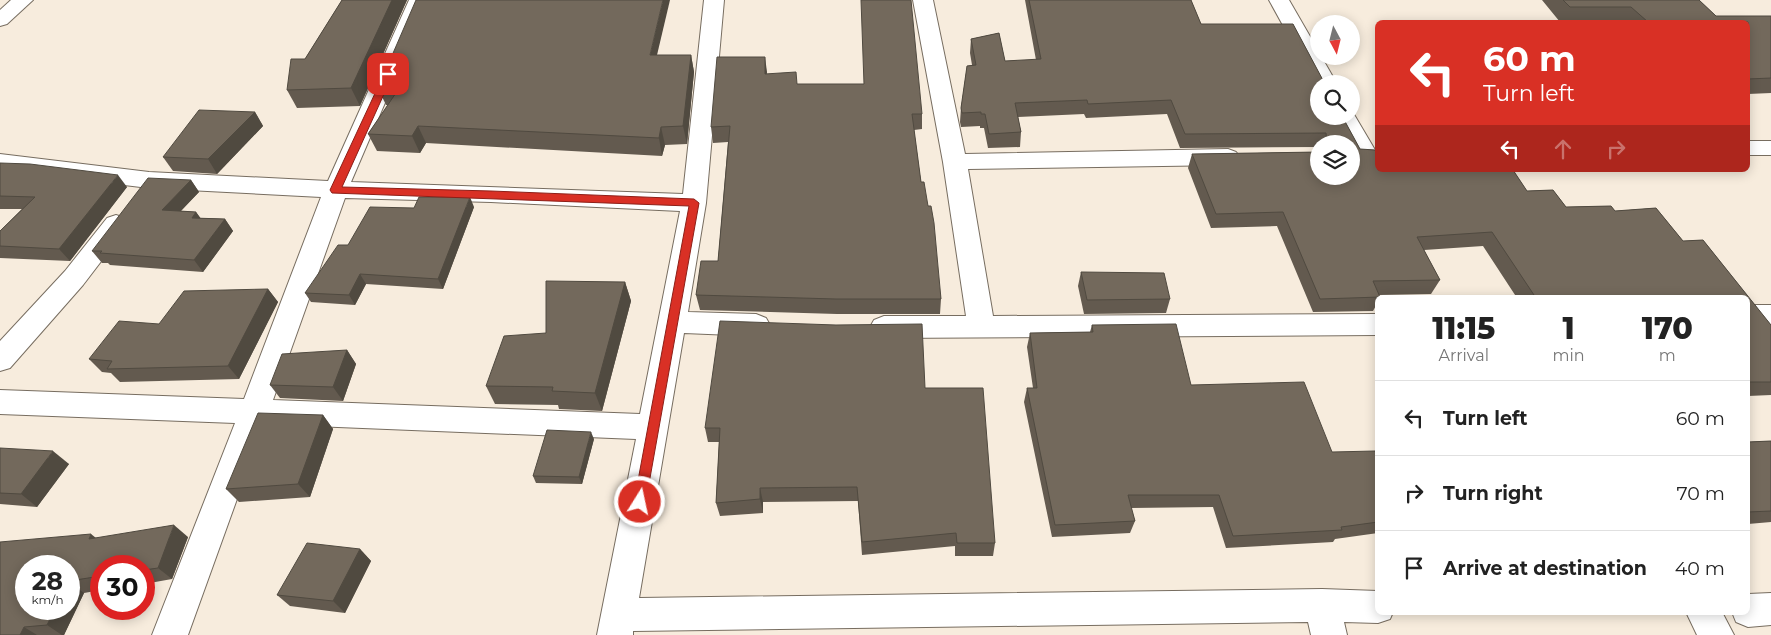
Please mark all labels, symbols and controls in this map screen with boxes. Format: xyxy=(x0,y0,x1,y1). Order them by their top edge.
north arrow xyxy=(1310,15,1360,65)
map controls xyxy=(1310,15,1360,185)
text: 60 m xyxy=(1483,37,1576,80)
icon: left xyxy=(1400,40,1465,105)
pin xyxy=(367,53,409,95)
icon: arrive xyxy=(374,60,402,88)
button: search xyxy=(1310,75,1360,125)
text: Turn left xyxy=(1483,80,1575,107)
button: layers xyxy=(1310,135,1360,185)
icon: left xyxy=(1496,135,1524,163)
icon: ahead xyxy=(1549,135,1577,163)
icon: right xyxy=(1602,135,1630,163)
text: 11:15 xyxy=(1432,310,1495,347)
text: 1 xyxy=(1562,310,1575,347)
text: 170 xyxy=(1642,310,1693,347)
text: Arrival xyxy=(1439,346,1489,365)
text: min xyxy=(1552,346,1585,365)
text: m xyxy=(1659,346,1676,365)
icon: left xyxy=(1400,404,1428,432)
text: Turn left xyxy=(1443,407,1528,430)
text: 60 m xyxy=(1676,407,1725,430)
position arrow xyxy=(613,475,665,527)
icon: right xyxy=(1400,479,1428,507)
text: Turn right xyxy=(1443,482,1543,505)
text: 70 m xyxy=(1676,482,1725,505)
icon: arrive xyxy=(1400,554,1428,582)
speed limit sign: 30 xyxy=(90,555,155,620)
text: Arrive at destination xyxy=(1443,557,1647,580)
text: 40 m xyxy=(1675,557,1725,580)
text: 28 xyxy=(32,566,63,596)
text: km/h xyxy=(31,592,64,607)

